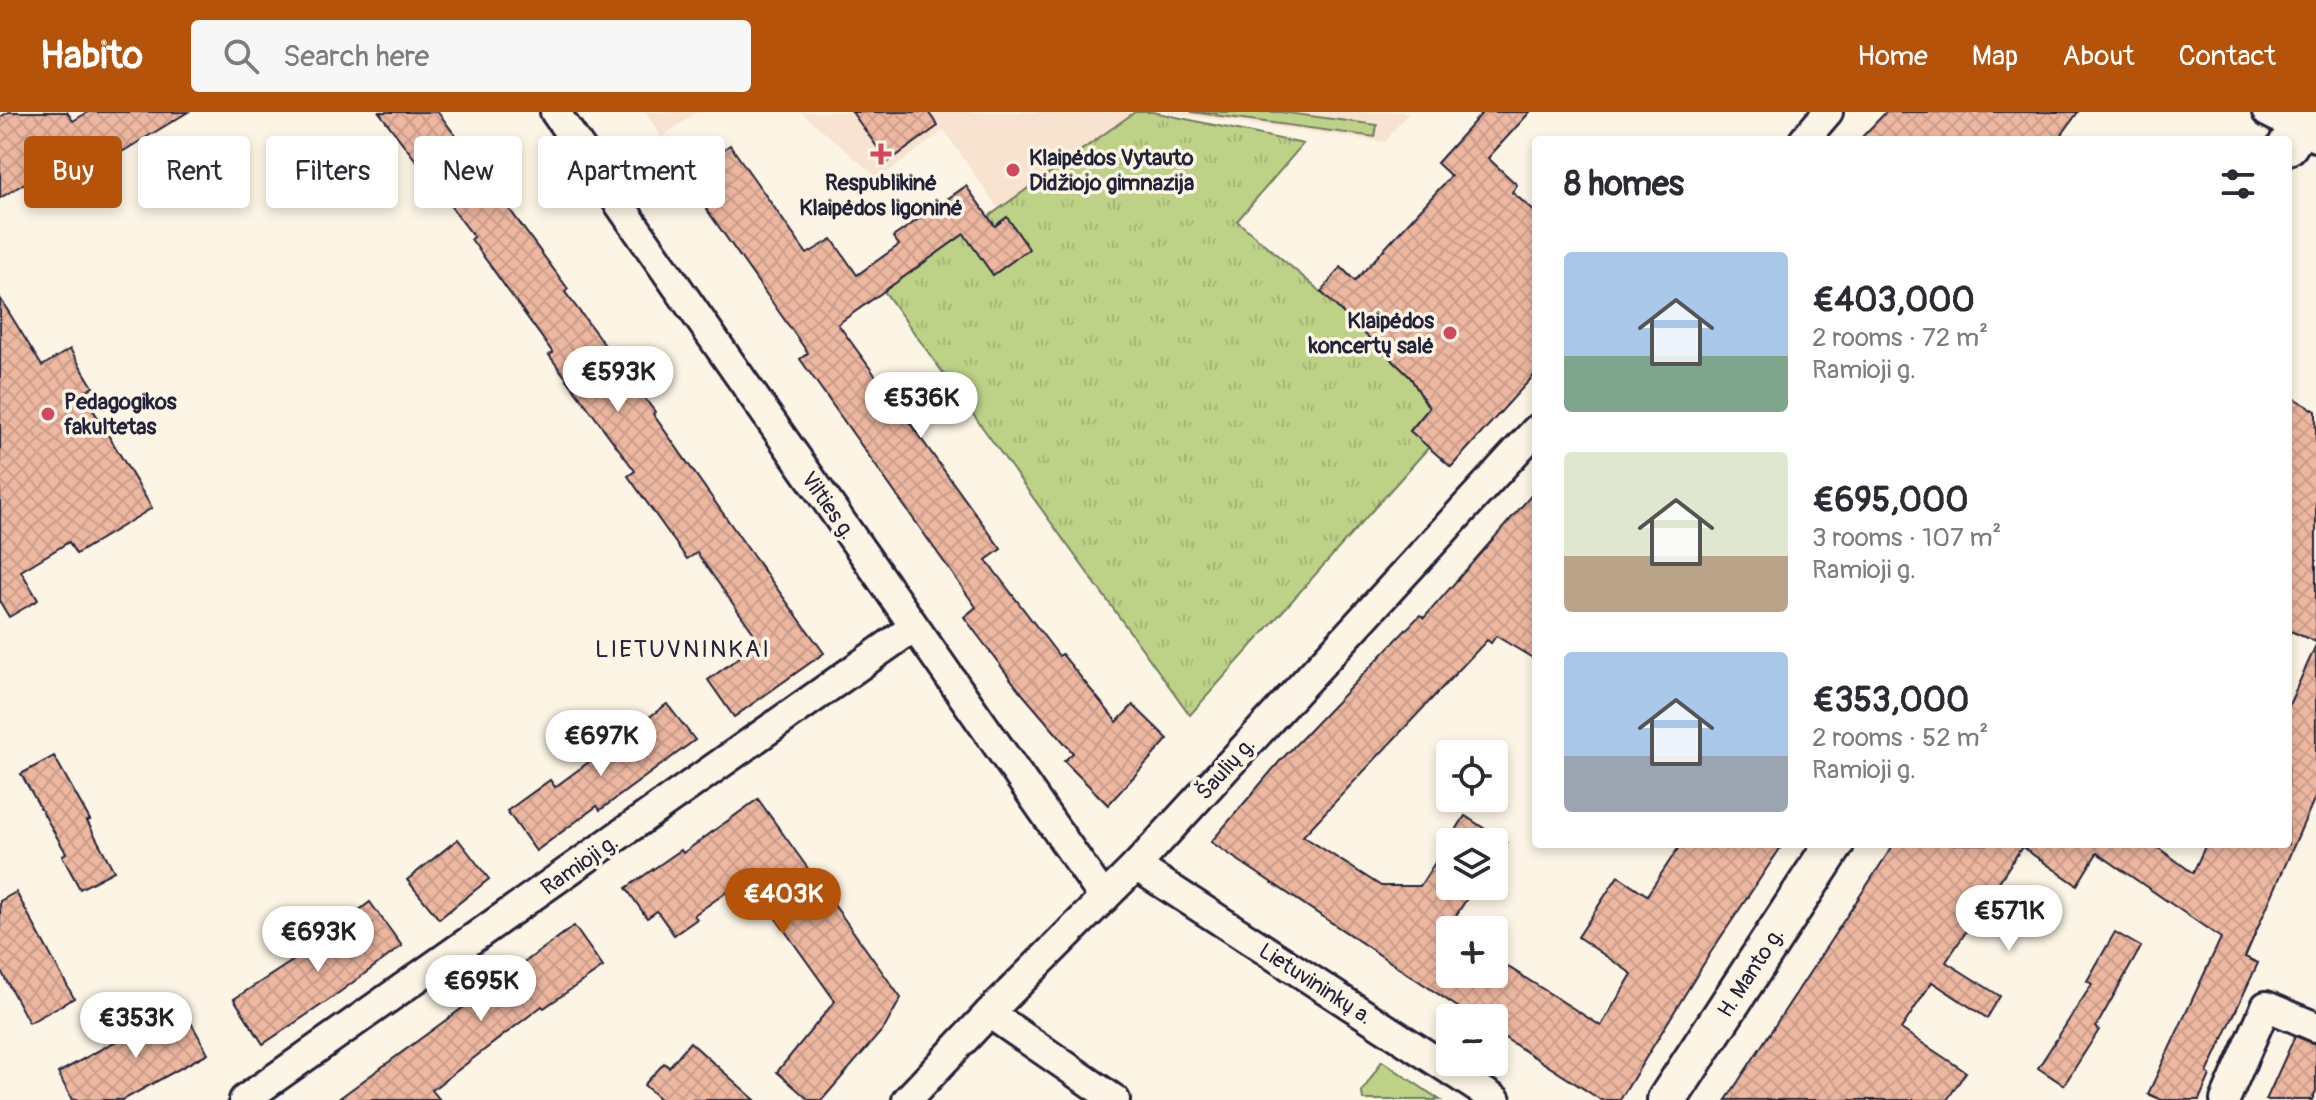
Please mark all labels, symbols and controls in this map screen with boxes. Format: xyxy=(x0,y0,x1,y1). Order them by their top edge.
search box xyxy=(191,20,751,92)
text: Habito xyxy=(40,32,143,80)
icon: search xyxy=(219,34,263,78)
text: Search here xyxy=(283,38,429,75)
text: Home xyxy=(1857,39,1928,74)
text: Map xyxy=(1972,39,2018,74)
text: About xyxy=(2062,39,2135,74)
text: Contact xyxy=(2179,39,2276,74)
chip: Buy xyxy=(24,136,122,208)
chip: Rent xyxy=(138,136,250,208)
chip: Filters xyxy=(266,136,398,208)
chip: New xyxy=(414,136,522,208)
chip: Apartment xyxy=(538,136,725,208)
marker: Respublikinė Klaipėdos ligoninė xyxy=(870,143,892,165)
place label: Klaipėdos Vytauto Didžiojo gimnazija xyxy=(1029,144,1194,197)
marker: Klaipėdos Vytauto Didžiojo gimnazija xyxy=(1004,161,1022,179)
icon: filters xyxy=(2216,162,2260,206)
text: 8 homes xyxy=(1564,163,1684,206)
place label: Respublikinė Klaipėdos ligoninė xyxy=(799,169,963,222)
text: €403,000 xyxy=(1812,279,1975,322)
icon: home xyxy=(1628,284,1724,380)
place label: Klaipėdos koncertų salė xyxy=(1308,307,1434,360)
text: 2 rooms · 72 m² xyxy=(1812,322,1988,354)
marker: Klaipėdos koncertų salė xyxy=(1441,324,1459,342)
pin: €593K xyxy=(562,346,674,414)
text: Ramioji g. xyxy=(1812,354,1916,386)
text: €593K xyxy=(581,356,655,388)
pin: €536K xyxy=(865,372,977,440)
text: €536K xyxy=(883,382,959,414)
place label: Pedagogikos fakultetas xyxy=(64,388,177,441)
marker: Pedagogikos fakultetas xyxy=(39,405,57,423)
street label: Vilties g. xyxy=(795,466,862,545)
text: €695,000 xyxy=(1812,479,1968,522)
icon: home xyxy=(1628,484,1724,580)
text: 3 rooms · 107 m² xyxy=(1812,522,2001,554)
text: Ramioji g. xyxy=(1812,554,1916,586)
district label: LIETUVNINKAI xyxy=(595,635,771,664)
text: €353,000 xyxy=(1812,679,1969,722)
icon: home xyxy=(1628,684,1724,780)
pin: €697K xyxy=(545,710,657,778)
text: €697K xyxy=(563,720,639,752)
text: 2 rooms · 52 m² xyxy=(1812,722,1988,754)
street label: Šaulių g. xyxy=(1190,731,1261,806)
map controls xyxy=(1436,740,1508,1076)
button: locate xyxy=(1436,740,1508,812)
text: Ramioji g. xyxy=(1812,754,1916,786)
street label: Ramioji g. xyxy=(536,828,624,901)
button: layers xyxy=(1436,828,1508,900)
pin: €403K xyxy=(727,868,839,936)
text: €403K xyxy=(743,878,823,910)
pin: €571K xyxy=(1953,885,2065,953)
text: €571K xyxy=(1974,895,2044,927)
pin: €693K xyxy=(262,906,374,974)
text: €693K xyxy=(280,916,356,948)
button: + xyxy=(1436,916,1508,988)
street label: H. Manto g. xyxy=(1711,922,1790,1023)
street label: Lietuvininkų a. xyxy=(1253,937,1377,1031)
pin: €695K xyxy=(425,955,537,1023)
text: €695K xyxy=(443,965,519,997)
pin: €353K xyxy=(80,992,192,1060)
text: €353K xyxy=(98,1002,174,1034)
button: − xyxy=(1436,1004,1508,1076)

